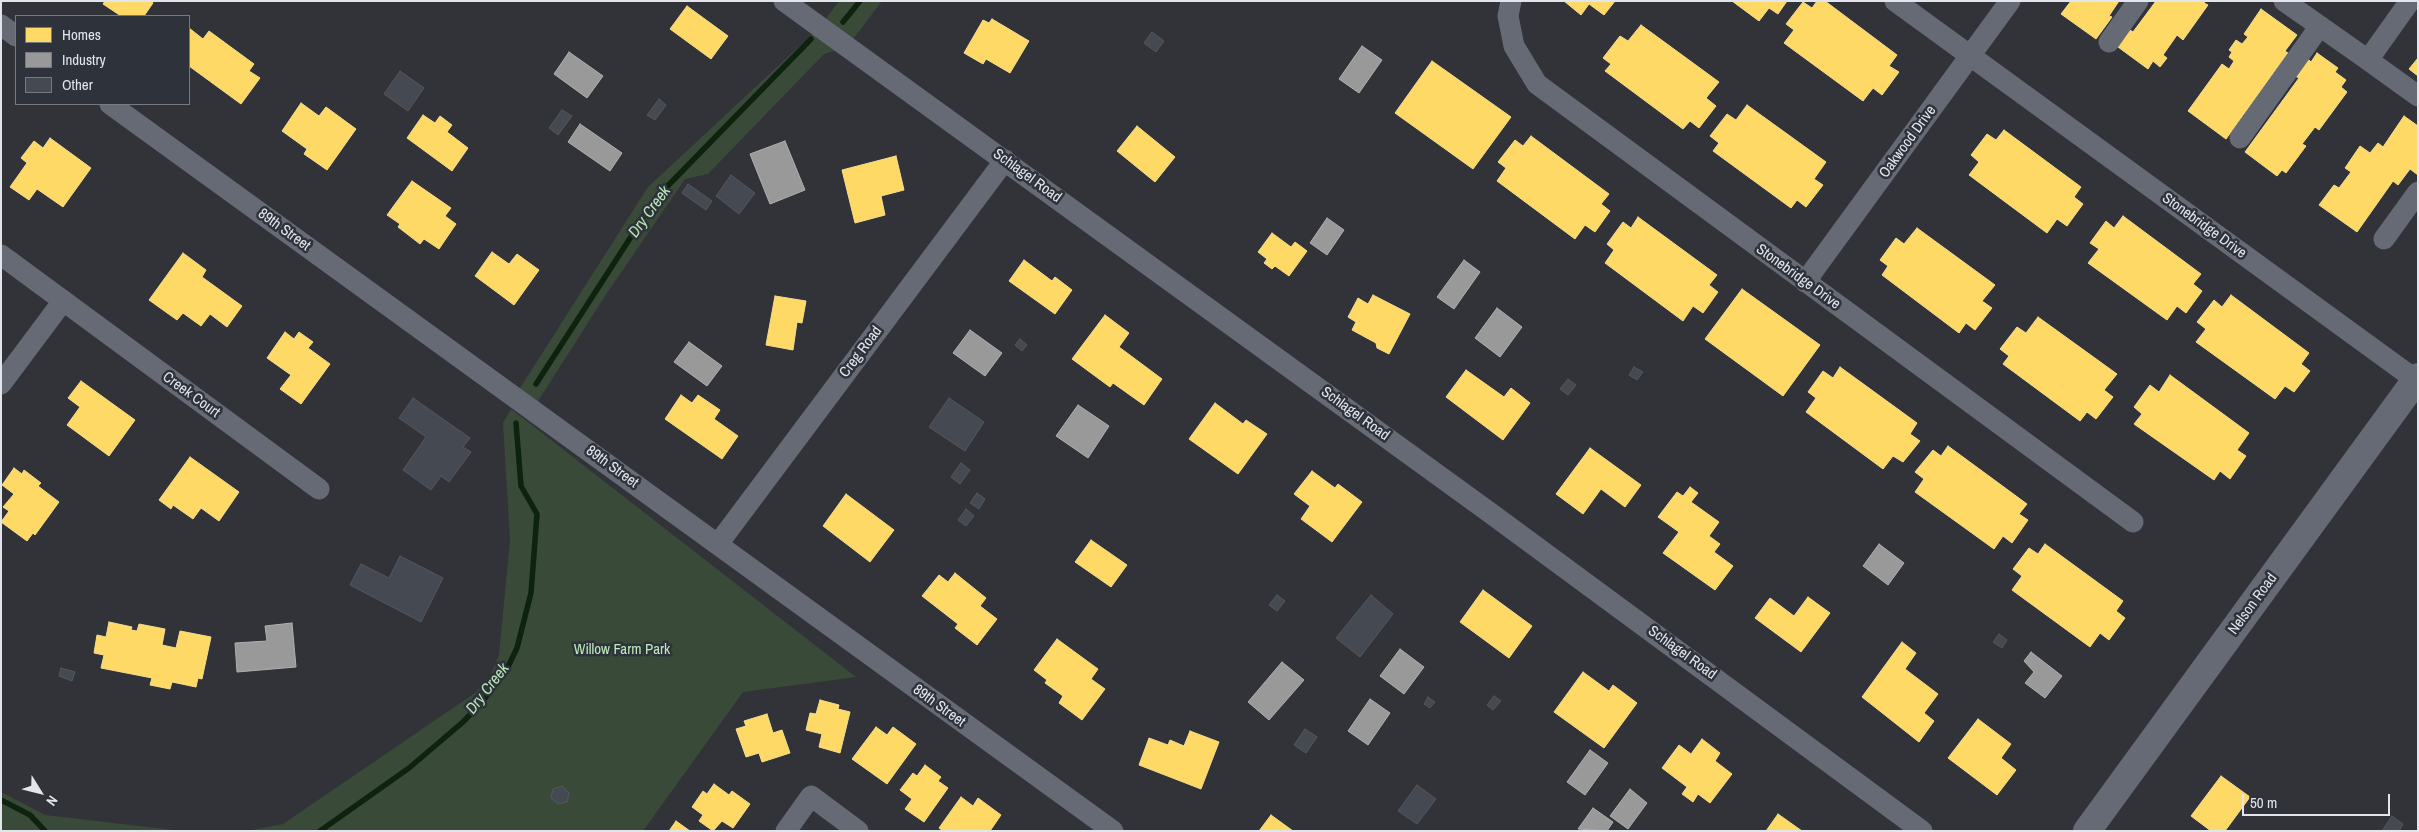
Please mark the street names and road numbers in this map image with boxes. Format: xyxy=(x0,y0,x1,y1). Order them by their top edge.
street label: Oakwood Drive xyxy=(1876,102,1940,182)
street label: Schlagel Road xyxy=(989,145,1065,207)
street label: Stonebridge Drive xyxy=(2158,189,2250,263)
street label: 89th Street xyxy=(254,205,314,255)
street label: Stonebridge Drive xyxy=(1752,240,1844,314)
street label: Creg Road xyxy=(836,323,886,381)
street label: Creek Court xyxy=(159,368,223,422)
street label: Schlagel Road xyxy=(1317,383,1393,445)
street label: 89th Street xyxy=(582,442,642,492)
street label: Nelson Road xyxy=(2225,570,2281,638)
street label: Schlagel Road xyxy=(1644,622,1720,684)
street label: 89th Street xyxy=(909,681,969,731)

